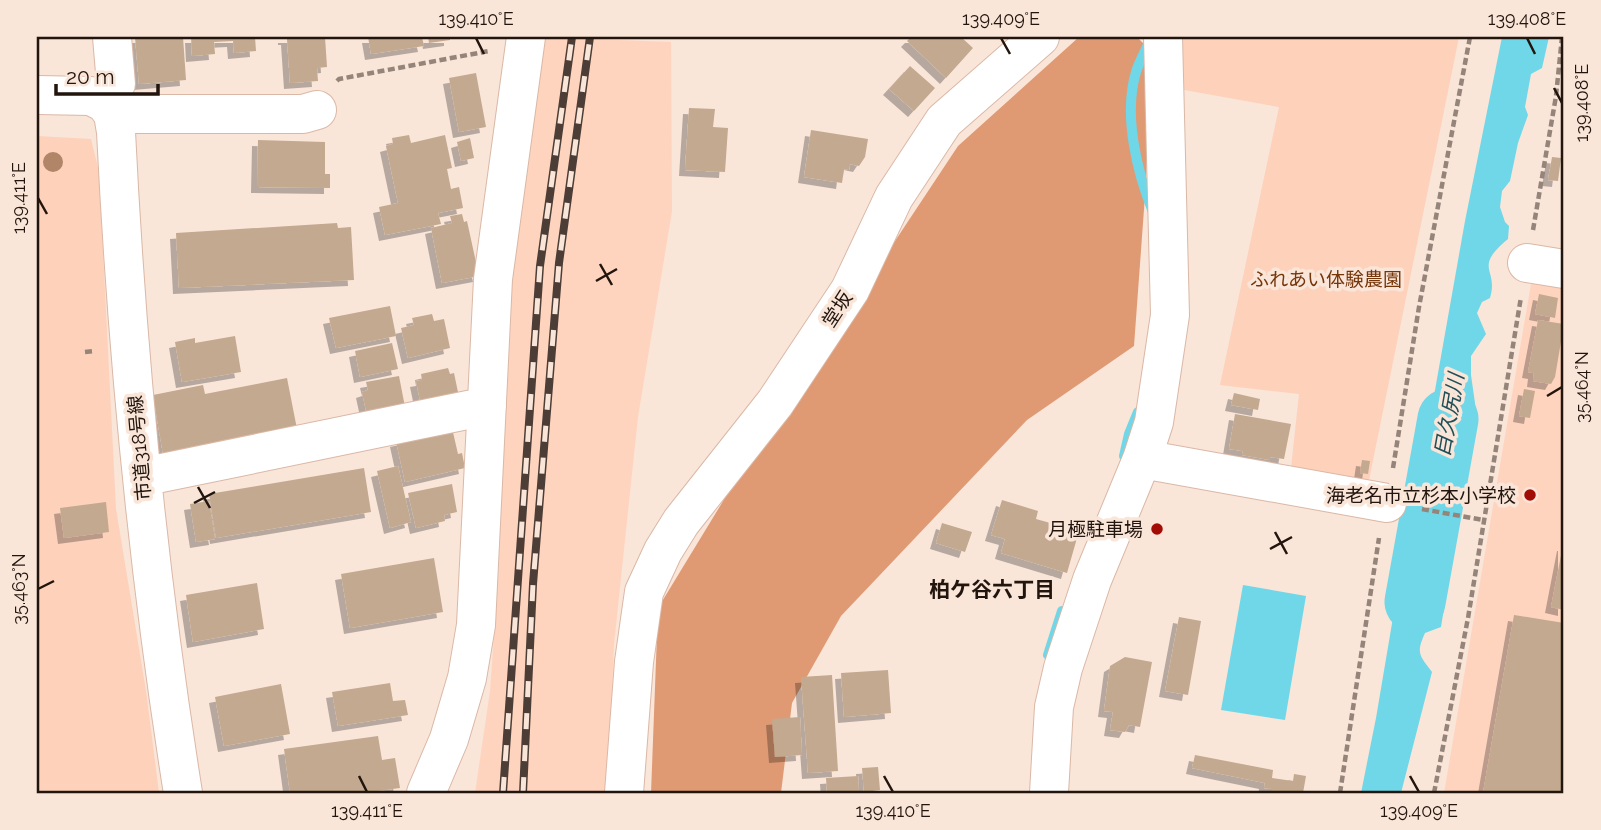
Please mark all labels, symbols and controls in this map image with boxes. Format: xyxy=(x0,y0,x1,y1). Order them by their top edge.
text: 139.410°E xyxy=(438,8,514,29)
text: 139.409°E xyxy=(962,8,1040,29)
text: 139.408°E xyxy=(1488,8,1566,29)
scale bar xyxy=(56,52,158,96)
text: 20 m xyxy=(66,64,114,89)
text: 139.408°E xyxy=(1571,64,1592,142)
text: 139.411°E xyxy=(8,162,29,234)
park label: ふれあい体験農園 xyxy=(1250,268,1402,290)
street label: 堂坂 xyxy=(817,287,857,331)
text: 35.464°N xyxy=(1571,351,1592,423)
water label: 目久尻川 xyxy=(1429,369,1469,459)
street label: 市道318号線 xyxy=(123,394,155,502)
place label: 海老名市立杉本小学校 xyxy=(1326,484,1516,506)
marker: 海老名市立杉本小学校 xyxy=(1522,487,1538,503)
place label: 月極駐車場 xyxy=(1048,518,1143,540)
marker: 月極駐車場 xyxy=(1149,521,1165,537)
text: 35.463°N xyxy=(8,553,29,625)
district label: 柏ケ谷六丁目 xyxy=(929,577,1055,602)
text: 139.411°E xyxy=(331,800,403,821)
text: 139.410°E xyxy=(855,800,931,821)
text: 139.409°E xyxy=(1380,800,1458,821)

